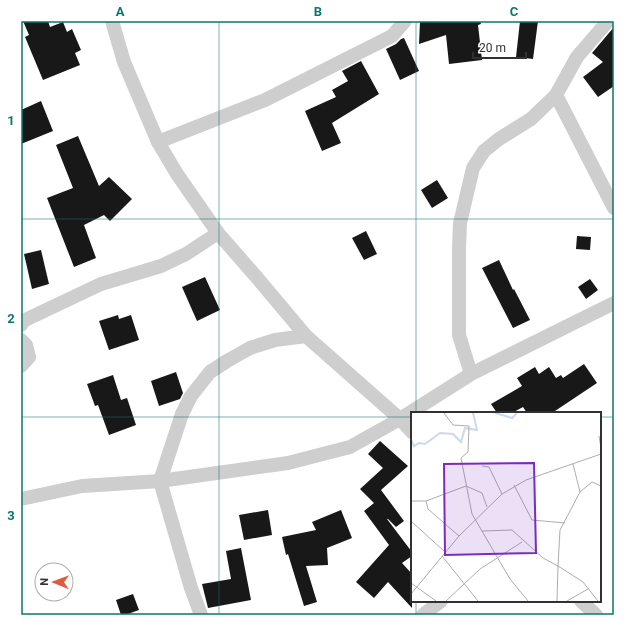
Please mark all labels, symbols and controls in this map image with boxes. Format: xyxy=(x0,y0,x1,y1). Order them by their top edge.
text: A xyxy=(116,4,125,19)
text: B xyxy=(314,4,322,19)
text: C xyxy=(510,4,519,19)
scale bar xyxy=(473,34,526,60)
text: 20 m xyxy=(479,41,506,55)
text: 1 xyxy=(7,113,15,128)
text: 2 xyxy=(7,311,15,326)
inset map xyxy=(411,412,601,602)
text: 3 xyxy=(7,508,15,523)
north arrow xyxy=(34,562,74,602)
text: N xyxy=(38,578,51,586)

